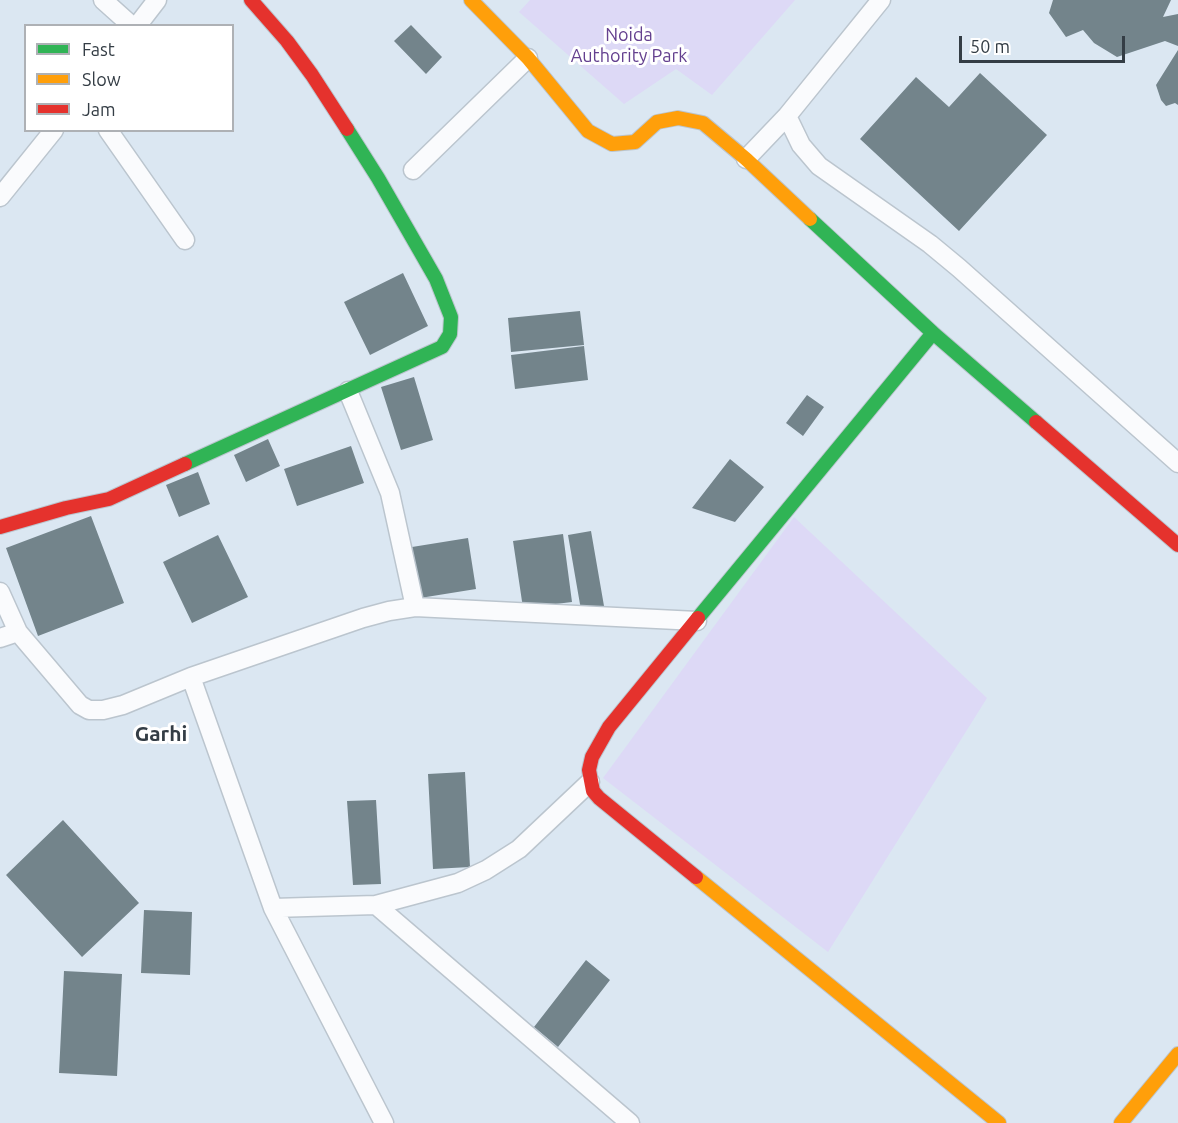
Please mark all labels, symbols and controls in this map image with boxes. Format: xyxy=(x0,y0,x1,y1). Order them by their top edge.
legend xyxy=(24,24,234,132)
park label: Noida Authority Park xyxy=(571,24,687,66)
scale bar xyxy=(962,24,1128,62)
text: 50 m xyxy=(970,36,1010,56)
text: Fast xyxy=(82,39,115,59)
text: Slow xyxy=(82,69,121,89)
text: Jam xyxy=(82,99,116,119)
district label: Garhi xyxy=(135,721,187,747)

